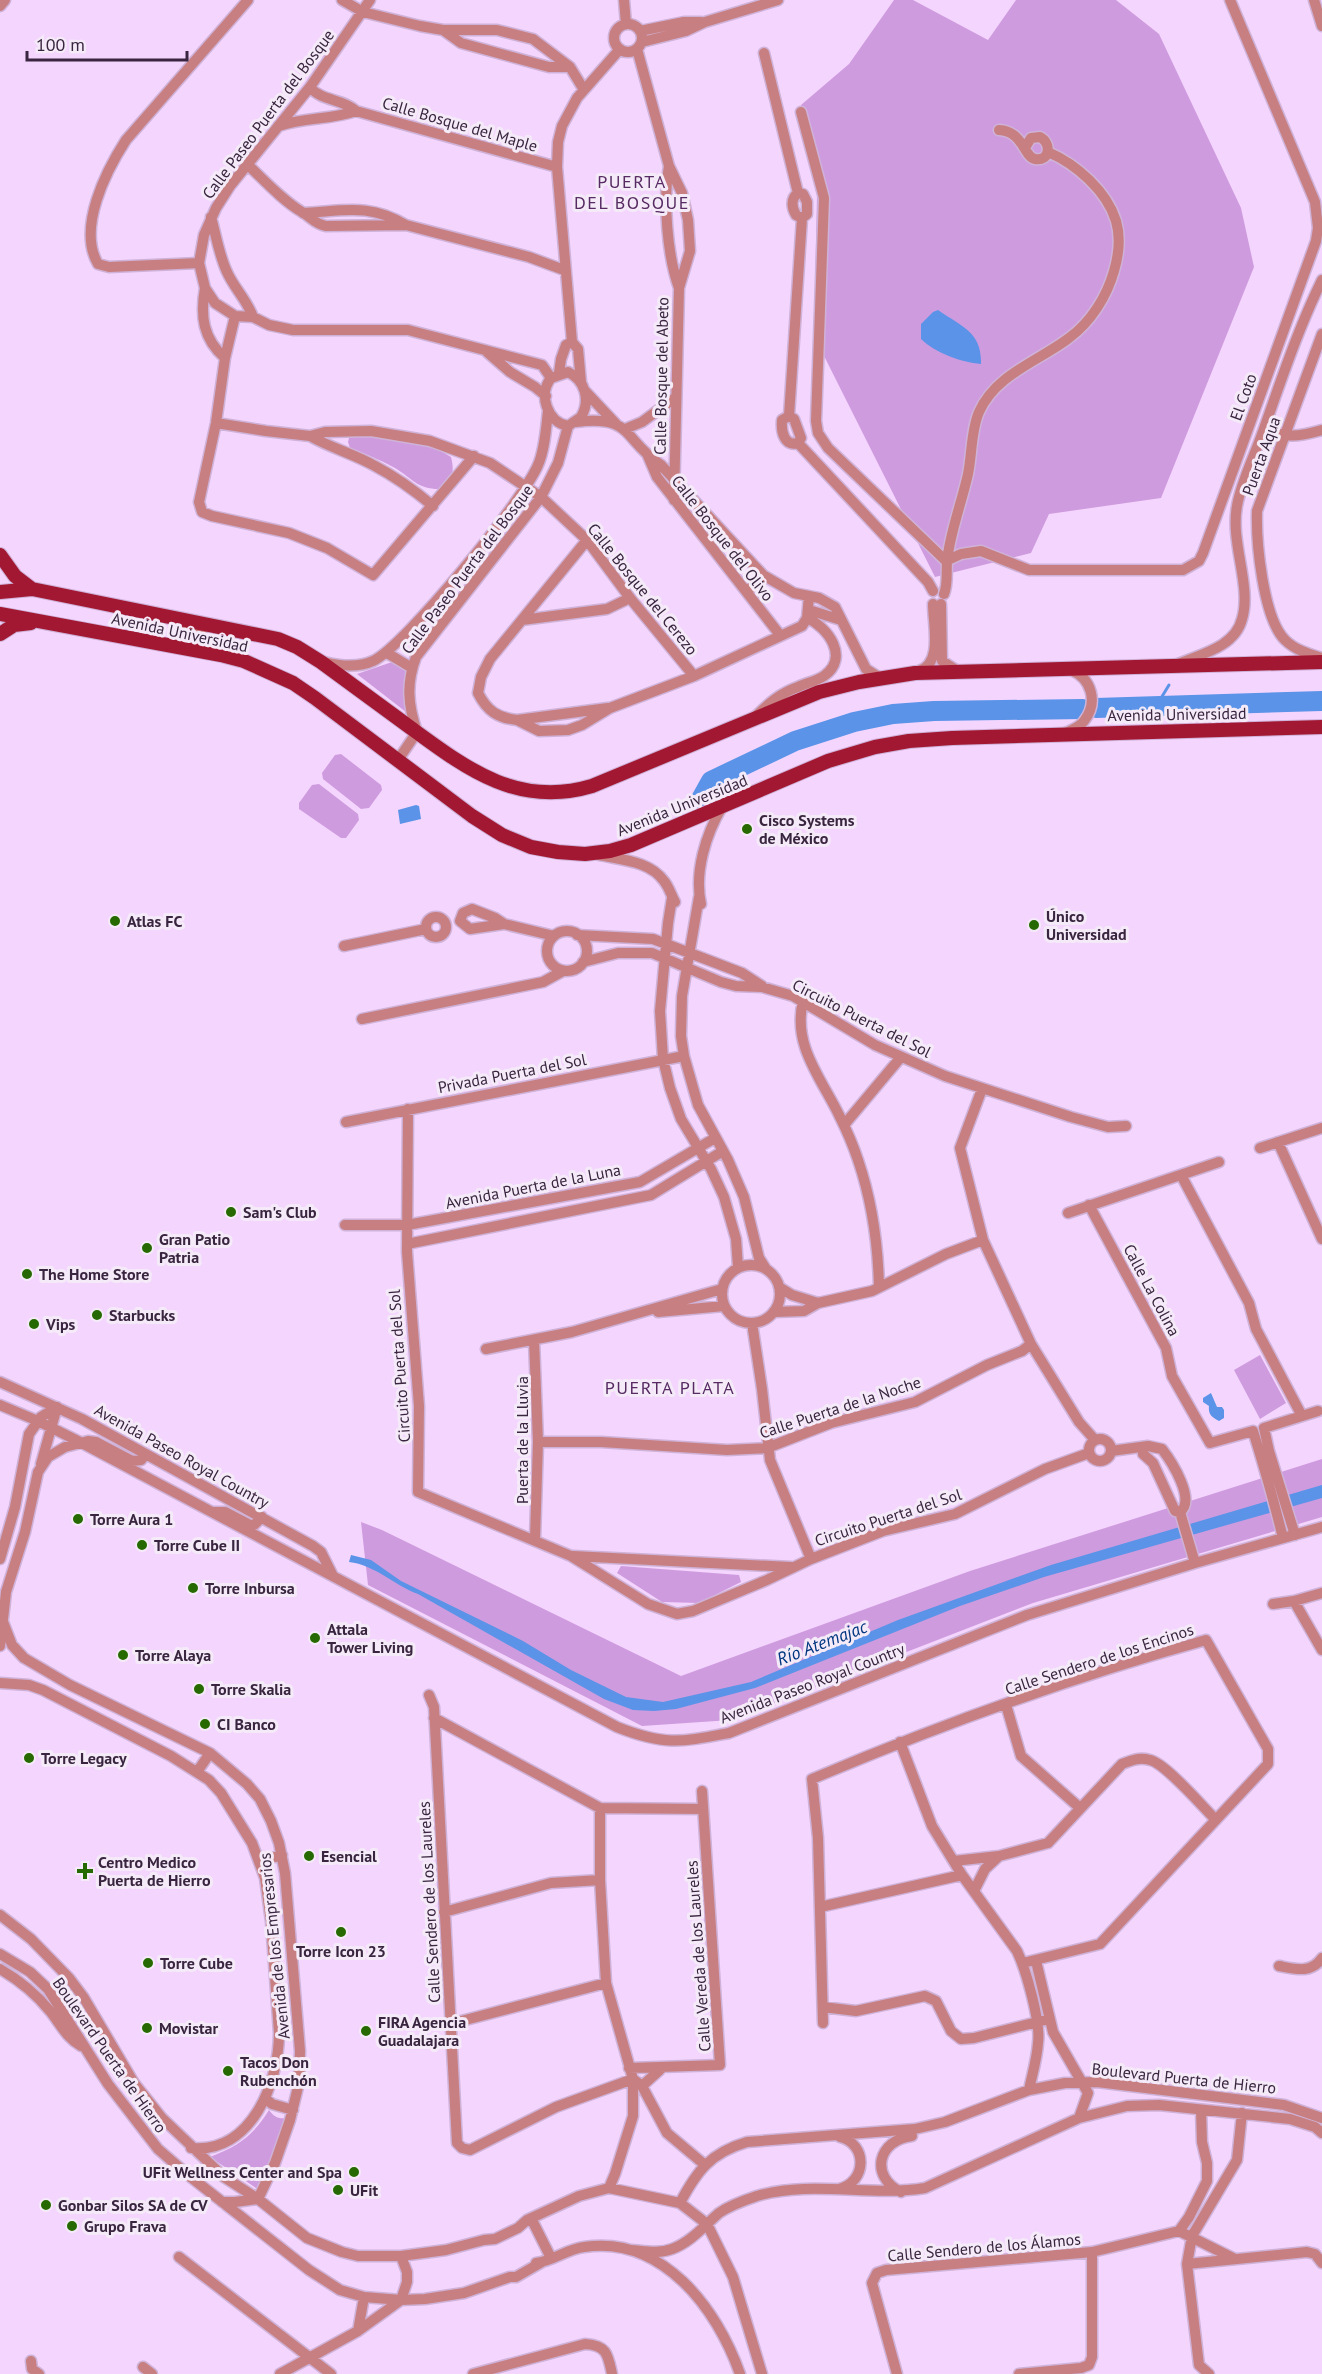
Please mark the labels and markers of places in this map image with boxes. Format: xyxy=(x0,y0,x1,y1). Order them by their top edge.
place label: Cisco Systems de México xyxy=(759,810,855,848)
marker: Cisco Systems de México xyxy=(740,822,754,836)
place label: Único Universidad xyxy=(1046,906,1127,944)
place label: Atlas FC xyxy=(127,911,182,931)
marker: Atlas FC xyxy=(108,914,122,928)
marker: Único Universidad xyxy=(1027,918,1041,932)
place label: Sam's Club xyxy=(243,1202,317,1222)
marker: Sam's Club xyxy=(224,1205,238,1219)
place label: Gran Patio Patria xyxy=(159,1229,231,1267)
marker: Gran Patio Patria xyxy=(140,1241,154,1255)
place label: The Home Store xyxy=(39,1264,149,1284)
marker: The Home Store xyxy=(20,1267,34,1281)
place label: Starbucks xyxy=(109,1305,176,1325)
marker: Starbucks xyxy=(90,1308,104,1322)
place label: Vips xyxy=(45,1314,76,1334)
marker: Vips xyxy=(27,1317,41,1331)
place label: Torre Aura 1 xyxy=(90,1509,173,1529)
marker: Torre Aura 1 xyxy=(71,1512,85,1526)
place label: Torre Cube II xyxy=(154,1535,240,1555)
marker: Torre Cube II xyxy=(135,1538,149,1552)
place label: Torre Inbursa xyxy=(205,1578,295,1598)
marker: Torre Inbursa xyxy=(186,1581,200,1595)
place label: Attala Tower Living xyxy=(327,1619,413,1657)
marker: Attala Tower Living xyxy=(308,1631,322,1645)
place label: Torre Alaya xyxy=(135,1645,211,1665)
marker: Torre Alaya xyxy=(116,1648,130,1662)
place label: Torre Skalia xyxy=(211,1679,291,1699)
marker: Torre Skalia xyxy=(192,1682,206,1696)
place label: CI Banco xyxy=(217,1714,276,1734)
marker: CI Banco xyxy=(198,1717,212,1731)
place label: Torre Legacy xyxy=(41,1748,127,1768)
marker: Torre Legacy xyxy=(22,1751,36,1765)
place label: Esencial xyxy=(321,1846,377,1866)
marker: Esencial xyxy=(302,1849,316,1863)
place label: Centro Medico Puerta de Hierro xyxy=(98,1852,211,1890)
marker: Centro Medico Puerta de Hierro xyxy=(76,1862,94,1880)
marker: Torre Icon 23 xyxy=(334,1925,348,1939)
place label: Torre Icon 23 xyxy=(296,1941,386,1961)
place label: Torre Cube xyxy=(160,1953,233,1973)
marker: Torre Cube xyxy=(141,1956,155,1970)
place label: FIRA Agencia Guadalajara xyxy=(378,2012,466,2050)
place label: Movistar xyxy=(159,2018,218,2038)
marker: Movistar xyxy=(140,2021,154,2035)
marker: FIRA Agencia Guadalajara xyxy=(359,2024,373,2038)
place label: Tacos Don Rubenchón xyxy=(240,2052,317,2090)
marker: Tacos Don Rubenchón xyxy=(221,2064,235,2078)
place label: UFit Wellness Center and Spa xyxy=(143,2162,342,2182)
marker: UFit Wellness Center and Spa xyxy=(347,2165,361,2179)
place label: UFit xyxy=(350,2180,378,2200)
marker: UFit xyxy=(331,2183,345,2197)
place label: Gonbar Silos SA de CV xyxy=(58,2195,208,2215)
marker: Gonbar Silos SA de CV xyxy=(39,2198,53,2212)
place label: Grupo Frava xyxy=(84,2216,167,2236)
marker: Grupo Frava xyxy=(65,2219,79,2233)

